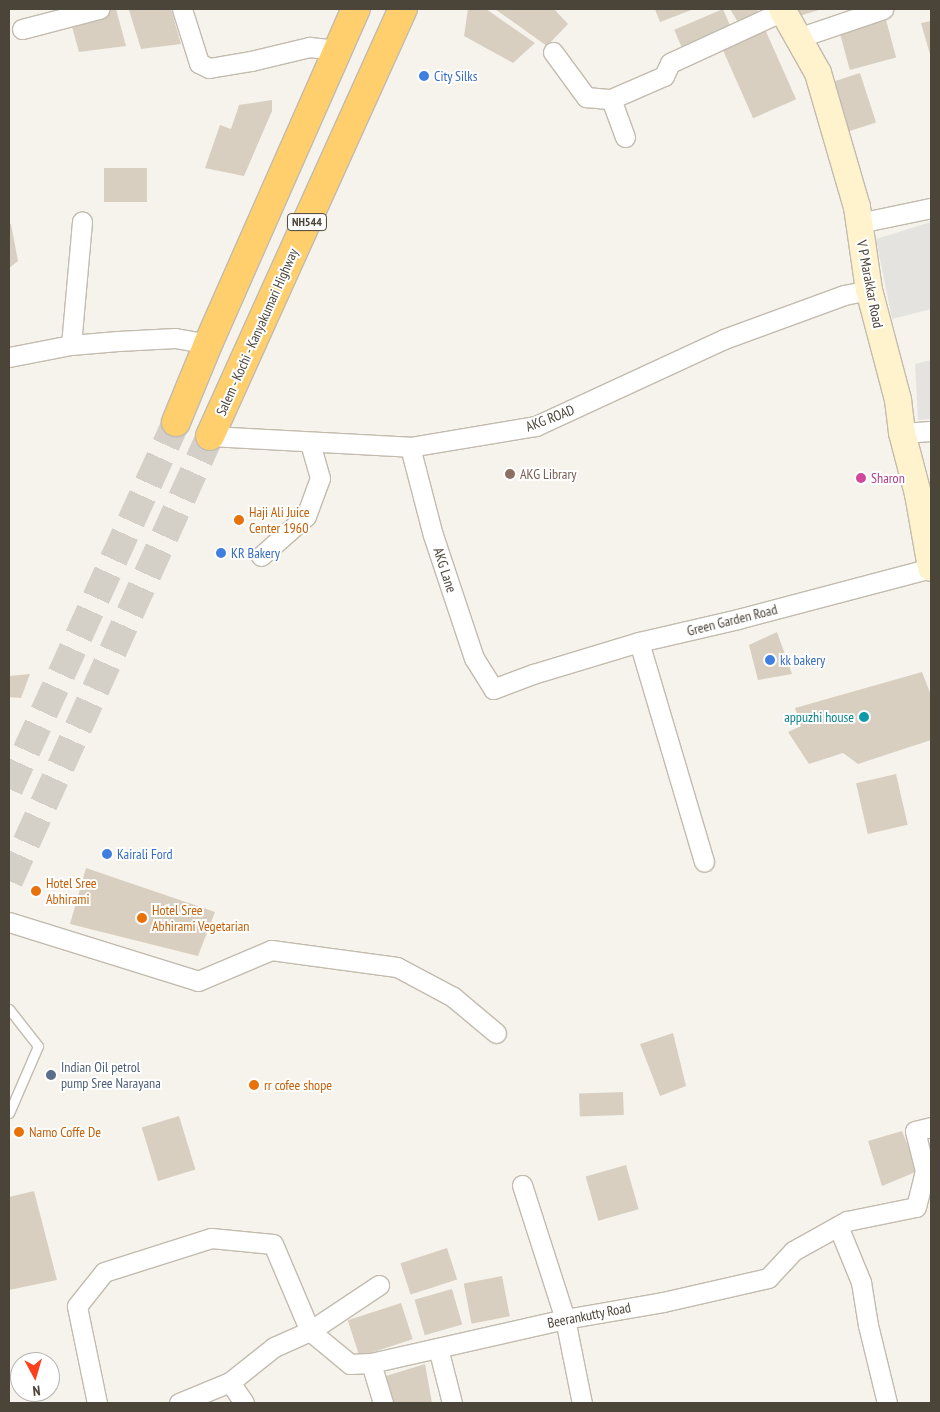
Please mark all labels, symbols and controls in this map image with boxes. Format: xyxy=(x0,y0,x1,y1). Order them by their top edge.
place label: City Silks xyxy=(434,68,478,84)
marker: City Silks xyxy=(418,70,430,82)
road number: NH544 xyxy=(286,212,328,232)
street label: V P Marakkar Road xyxy=(853,238,887,330)
street label: Salem - Kochi - Kanyakumari Highway xyxy=(212,245,302,419)
street label: AKG ROAD xyxy=(523,401,577,435)
place label: AKG Library xyxy=(520,466,577,482)
marker: AKG Library xyxy=(504,468,516,480)
place label: Sharon xyxy=(871,470,905,486)
marker: Sharon xyxy=(855,472,867,484)
place label: Haji Ali Juice Center 1960 xyxy=(249,504,310,536)
marker: Haji Ali Juice Center 1960 xyxy=(233,514,245,526)
place label: KR Bakery xyxy=(231,545,280,561)
street label: AKG Lane xyxy=(430,545,460,595)
marker: KR Bakery xyxy=(215,547,227,559)
street label: Green Garden Road xyxy=(685,601,779,639)
place label: kk bakery xyxy=(780,652,826,668)
marker: kk bakery xyxy=(764,654,776,666)
place label: appuzhi house xyxy=(784,709,854,725)
marker: appuzhi house xyxy=(858,711,870,723)
place label: Kairali Ford xyxy=(117,846,173,862)
marker: Kairali Ford xyxy=(101,848,113,860)
place label: Hotel Sree Abhirami xyxy=(46,875,97,908)
marker: Hotel Sree Abhirami xyxy=(30,885,42,897)
place label: Hotel Sree Abhirami Vegetarian xyxy=(152,902,250,934)
marker: Hotel Sree Abhirami Vegetarian xyxy=(136,912,148,924)
place label: Indian Oil petrol pump Sree Narayana xyxy=(61,1059,161,1092)
marker: Indian Oil petrol pump Sree Narayana xyxy=(45,1069,57,1081)
place label: rr cofee shope xyxy=(264,1077,332,1093)
marker: rr cofee shope xyxy=(248,1079,260,1091)
place label: Namo Coffe De xyxy=(29,1124,101,1140)
marker: Namo Coffe De xyxy=(13,1126,25,1138)
street label: Beerankutty Road xyxy=(546,1299,632,1331)
north arrow xyxy=(10,1352,60,1402)
text: N xyxy=(32,1382,41,1400)

